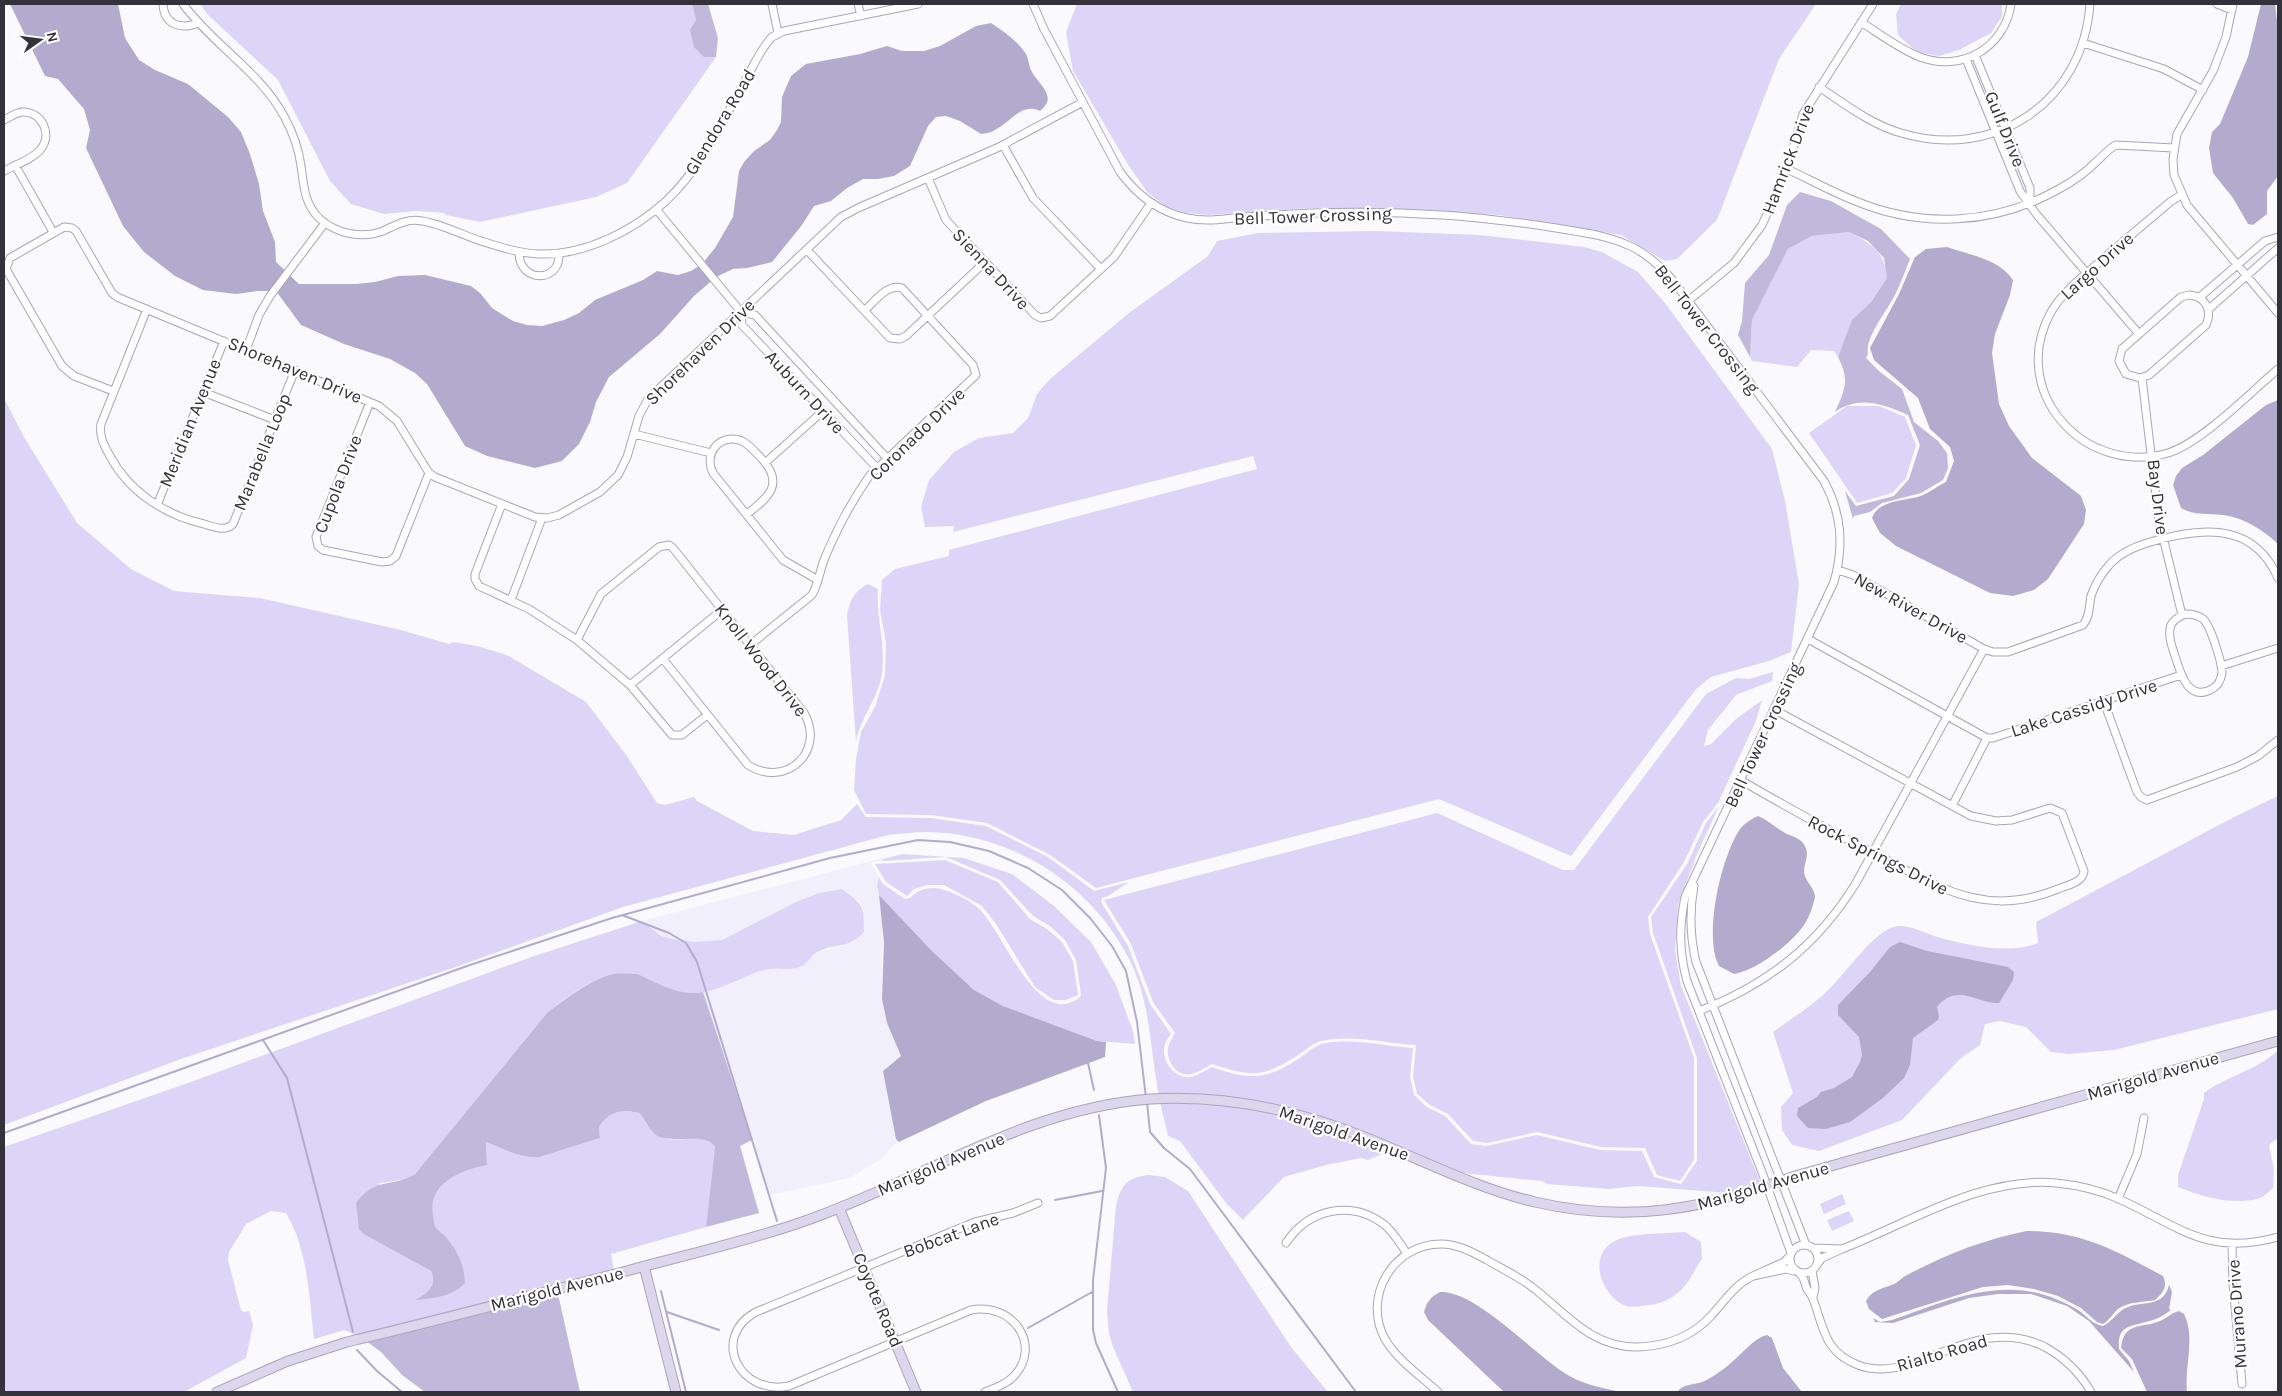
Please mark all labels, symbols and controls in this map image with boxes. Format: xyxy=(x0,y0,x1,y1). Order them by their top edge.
north arrow xyxy=(15,15,65,65)
text: N xyxy=(43,30,62,44)
street label: Glendora Road xyxy=(680,65,760,179)
street label: Gulf Drive xyxy=(1980,88,2030,170)
street label: Hamrick Drive xyxy=(1757,101,1819,217)
street label: Bell Tower Crossing xyxy=(1234,202,1392,230)
street label: Sienna Drive xyxy=(948,224,1034,314)
street label: Largo Drive xyxy=(2056,227,2138,305)
street label: Bell Tower Crossing xyxy=(1650,260,1764,398)
street label: Shorehaven Drive xyxy=(641,294,759,410)
street label: Shorehaven Drive xyxy=(225,332,365,408)
street label: Auburn Drive xyxy=(761,346,849,438)
street label: Meridian Avenue xyxy=(154,356,226,490)
street label: Coronado Drive xyxy=(864,383,970,485)
street label: Marabella Loop xyxy=(229,390,295,514)
street label: Cupola Drive xyxy=(309,432,367,536)
street label: Bay Drive xyxy=(2142,458,2174,536)
street label: New River Drive xyxy=(1850,568,1972,648)
street label: Knoll Wood Drive xyxy=(710,599,812,721)
street label: Bell Tower Crossing xyxy=(1720,659,1806,811)
street label: Lake Cassidy Drive xyxy=(2008,674,2160,742)
street label: Rock Springs Drive xyxy=(1804,810,1952,900)
street label: Marigold Avenue xyxy=(2084,1047,2222,1105)
street label: Marigold Avenue xyxy=(1276,1100,1412,1166)
street label: Marigold Avenue xyxy=(874,1127,1008,1201)
street label: Marigold Avenue xyxy=(1694,1157,1832,1215)
street label: Bobcat Lane xyxy=(900,1207,1002,1263)
street label: Coyote Road xyxy=(848,1249,908,1351)
street label: Murano Drive xyxy=(2222,1259,2252,1369)
street label: Marigold Avenue xyxy=(488,1262,626,1316)
street label: Rialto Road xyxy=(1894,1330,1990,1376)

